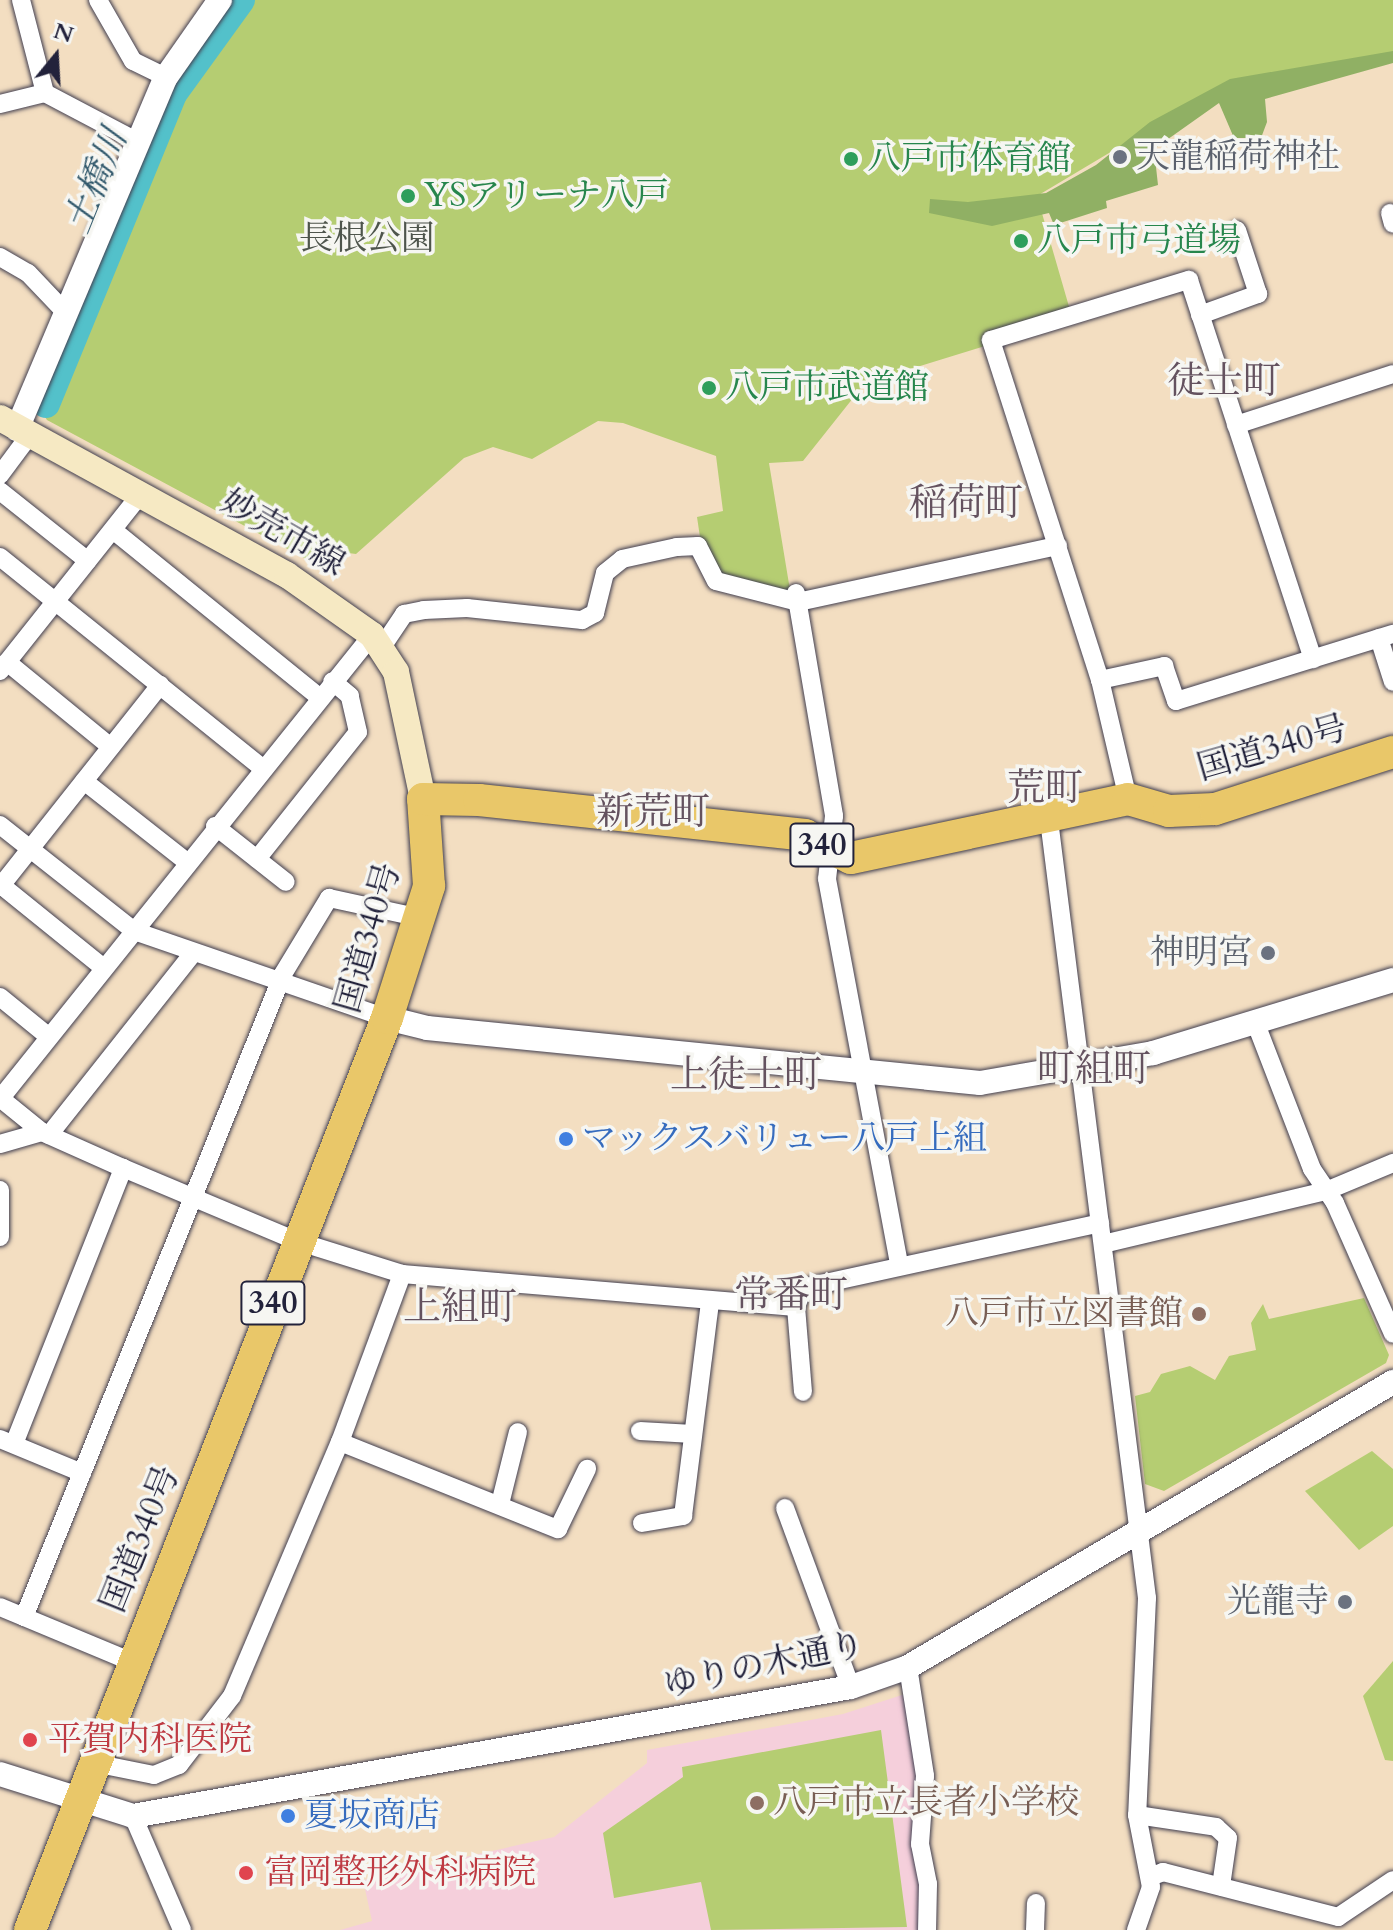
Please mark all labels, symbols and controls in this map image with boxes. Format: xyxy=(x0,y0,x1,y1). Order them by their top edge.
north arrow xyxy=(16,16,96,96)
text: N xyxy=(50,16,77,50)
water label: 土橋川 xyxy=(56,123,136,239)
place label: 天龍稲荷神社 xyxy=(1136,137,1340,177)
place label: 八戸市体育館 xyxy=(867,139,1071,179)
marker: 天龍稲荷神社 xyxy=(1111,148,1129,166)
marker: 八戸市体育館 xyxy=(842,150,860,168)
place label: YSアリーナ八戸 xyxy=(424,176,670,216)
marker: YSアリーナ八戸 xyxy=(399,187,417,205)
park label: 長根公園 xyxy=(299,219,435,259)
place label: 八戸市弓道場 xyxy=(1037,221,1241,261)
marker: 八戸市弓道場 xyxy=(1012,232,1030,250)
district label: 徒士町 xyxy=(1167,359,1281,405)
place label: 八戸市武道館 xyxy=(725,368,929,408)
marker: 八戸市武道館 xyxy=(700,379,718,397)
street label: 妙売市線 xyxy=(214,481,352,585)
district label: 稲荷町 xyxy=(909,481,1023,527)
street label: 国道340号 xyxy=(1192,707,1352,789)
district label: 荒町 xyxy=(1007,766,1083,812)
district label: 新荒町 xyxy=(596,790,710,836)
road number: 340 xyxy=(788,817,856,873)
street label: 国道340号 xyxy=(327,858,409,1018)
place label: 神明宮 xyxy=(1150,933,1252,973)
marker: 神明宮 xyxy=(1259,944,1277,962)
district label: 町組町 xyxy=(1037,1047,1151,1093)
district label: 上徒士町 xyxy=(670,1053,822,1099)
place label: マックスバリュー八戸上組 xyxy=(582,1119,990,1159)
marker: マックスバリュー八戸上組 xyxy=(557,1130,575,1148)
district label: 常番町 xyxy=(734,1273,848,1319)
road number: 340 xyxy=(239,1275,307,1331)
district label: 上組町 xyxy=(403,1285,517,1331)
place label: 八戸市立図書館 xyxy=(945,1294,1183,1334)
marker: 八戸市立図書館 xyxy=(1190,1305,1208,1323)
street label: 国道340号 xyxy=(92,1460,188,1618)
place label: 光龍寺 xyxy=(1227,1582,1329,1622)
marker: 光龍寺 xyxy=(1336,1593,1354,1611)
street label: ゆりの木通り xyxy=(660,1624,868,1706)
place label: 平賀内科医院 xyxy=(48,1720,252,1760)
marker: 平賀内科医院 xyxy=(19,1729,41,1751)
place label: 八戸市立長者小学校 xyxy=(773,1783,1079,1823)
marker: 八戸市立長者小学校 xyxy=(748,1794,766,1812)
place label: 夏坂商店 xyxy=(304,1796,440,1836)
marker: 夏坂商店 xyxy=(279,1807,297,1825)
place label: 富岡整形外科病院 xyxy=(264,1853,536,1893)
marker: 富岡整形外科病院 xyxy=(235,1862,257,1884)

